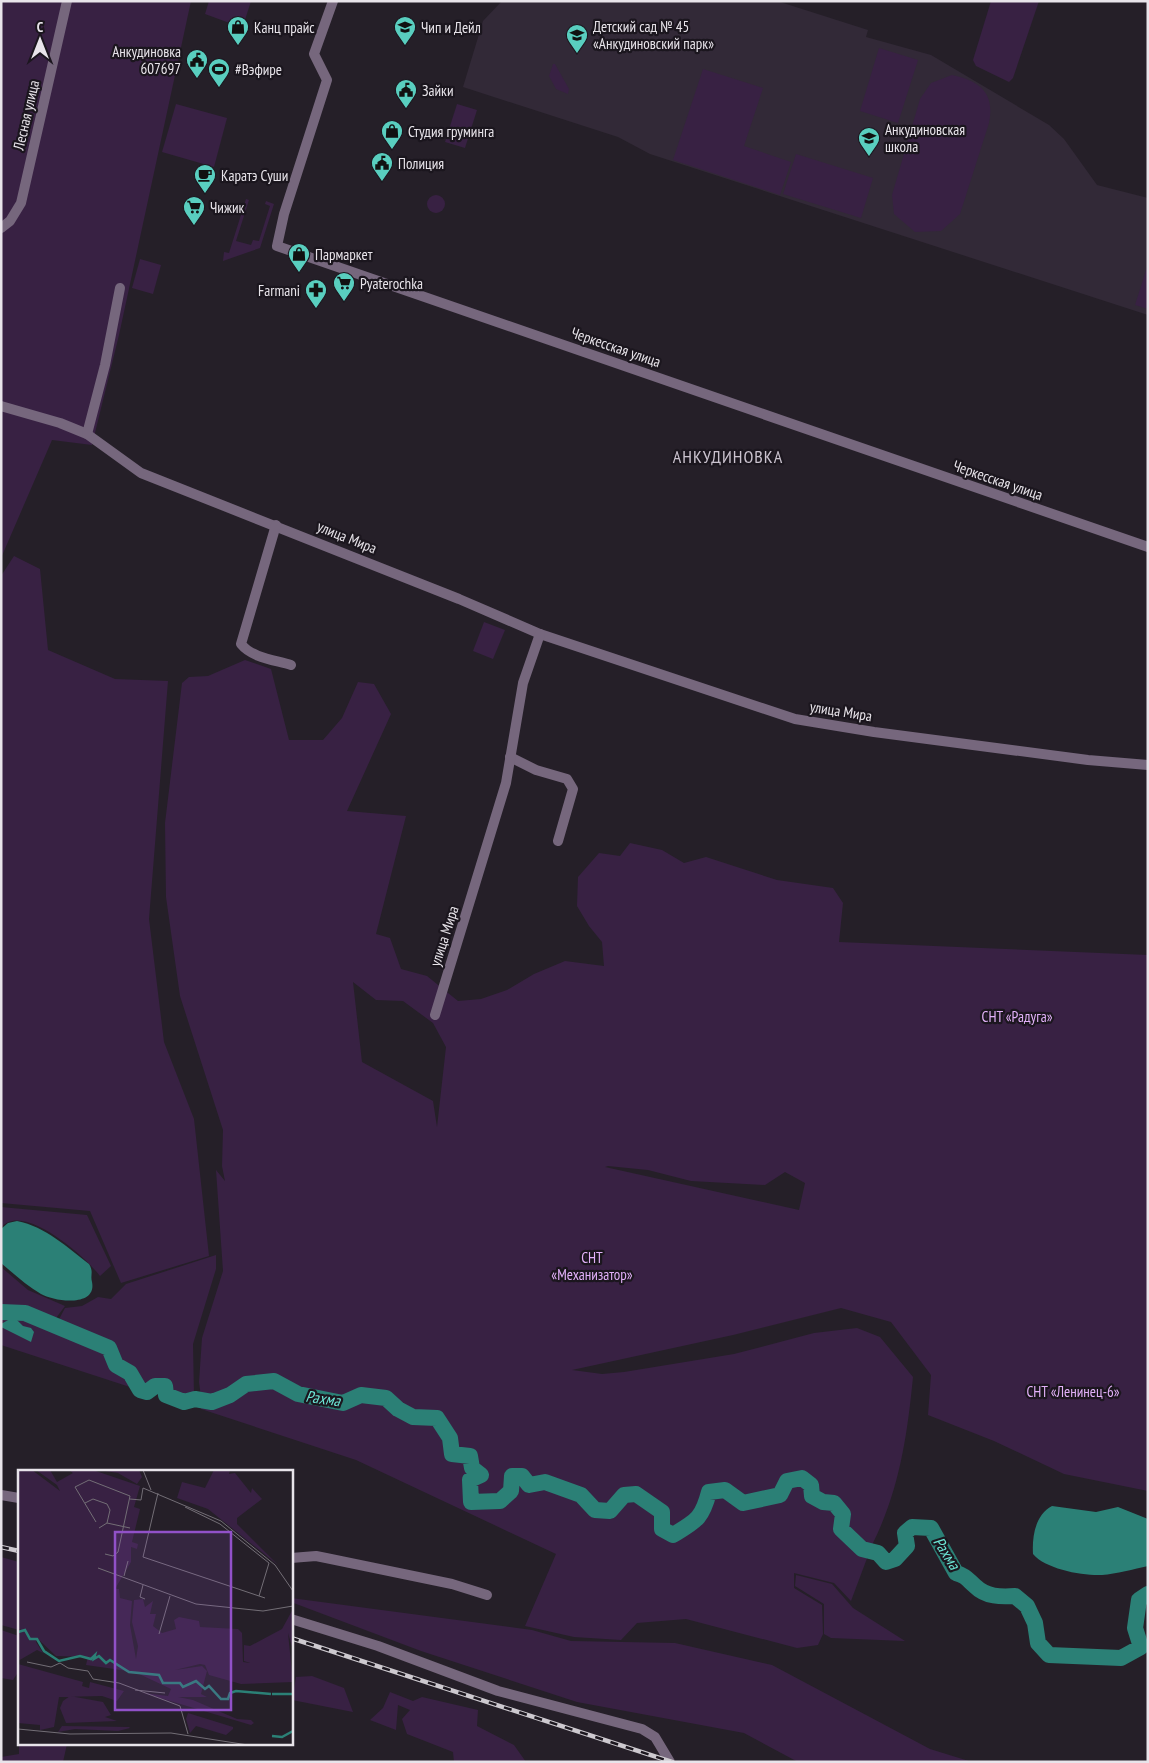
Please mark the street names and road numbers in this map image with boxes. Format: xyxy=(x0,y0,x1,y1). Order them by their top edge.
street label: Лесная улица xyxy=(9,78,43,153)
street label: Черкесская улица xyxy=(569,323,663,371)
street label: Черкесская улица xyxy=(951,456,1045,504)
street label: улица Мира xyxy=(314,516,380,558)
street label: улица Мира xyxy=(809,697,873,725)
street label: улица Мира xyxy=(425,903,463,969)

